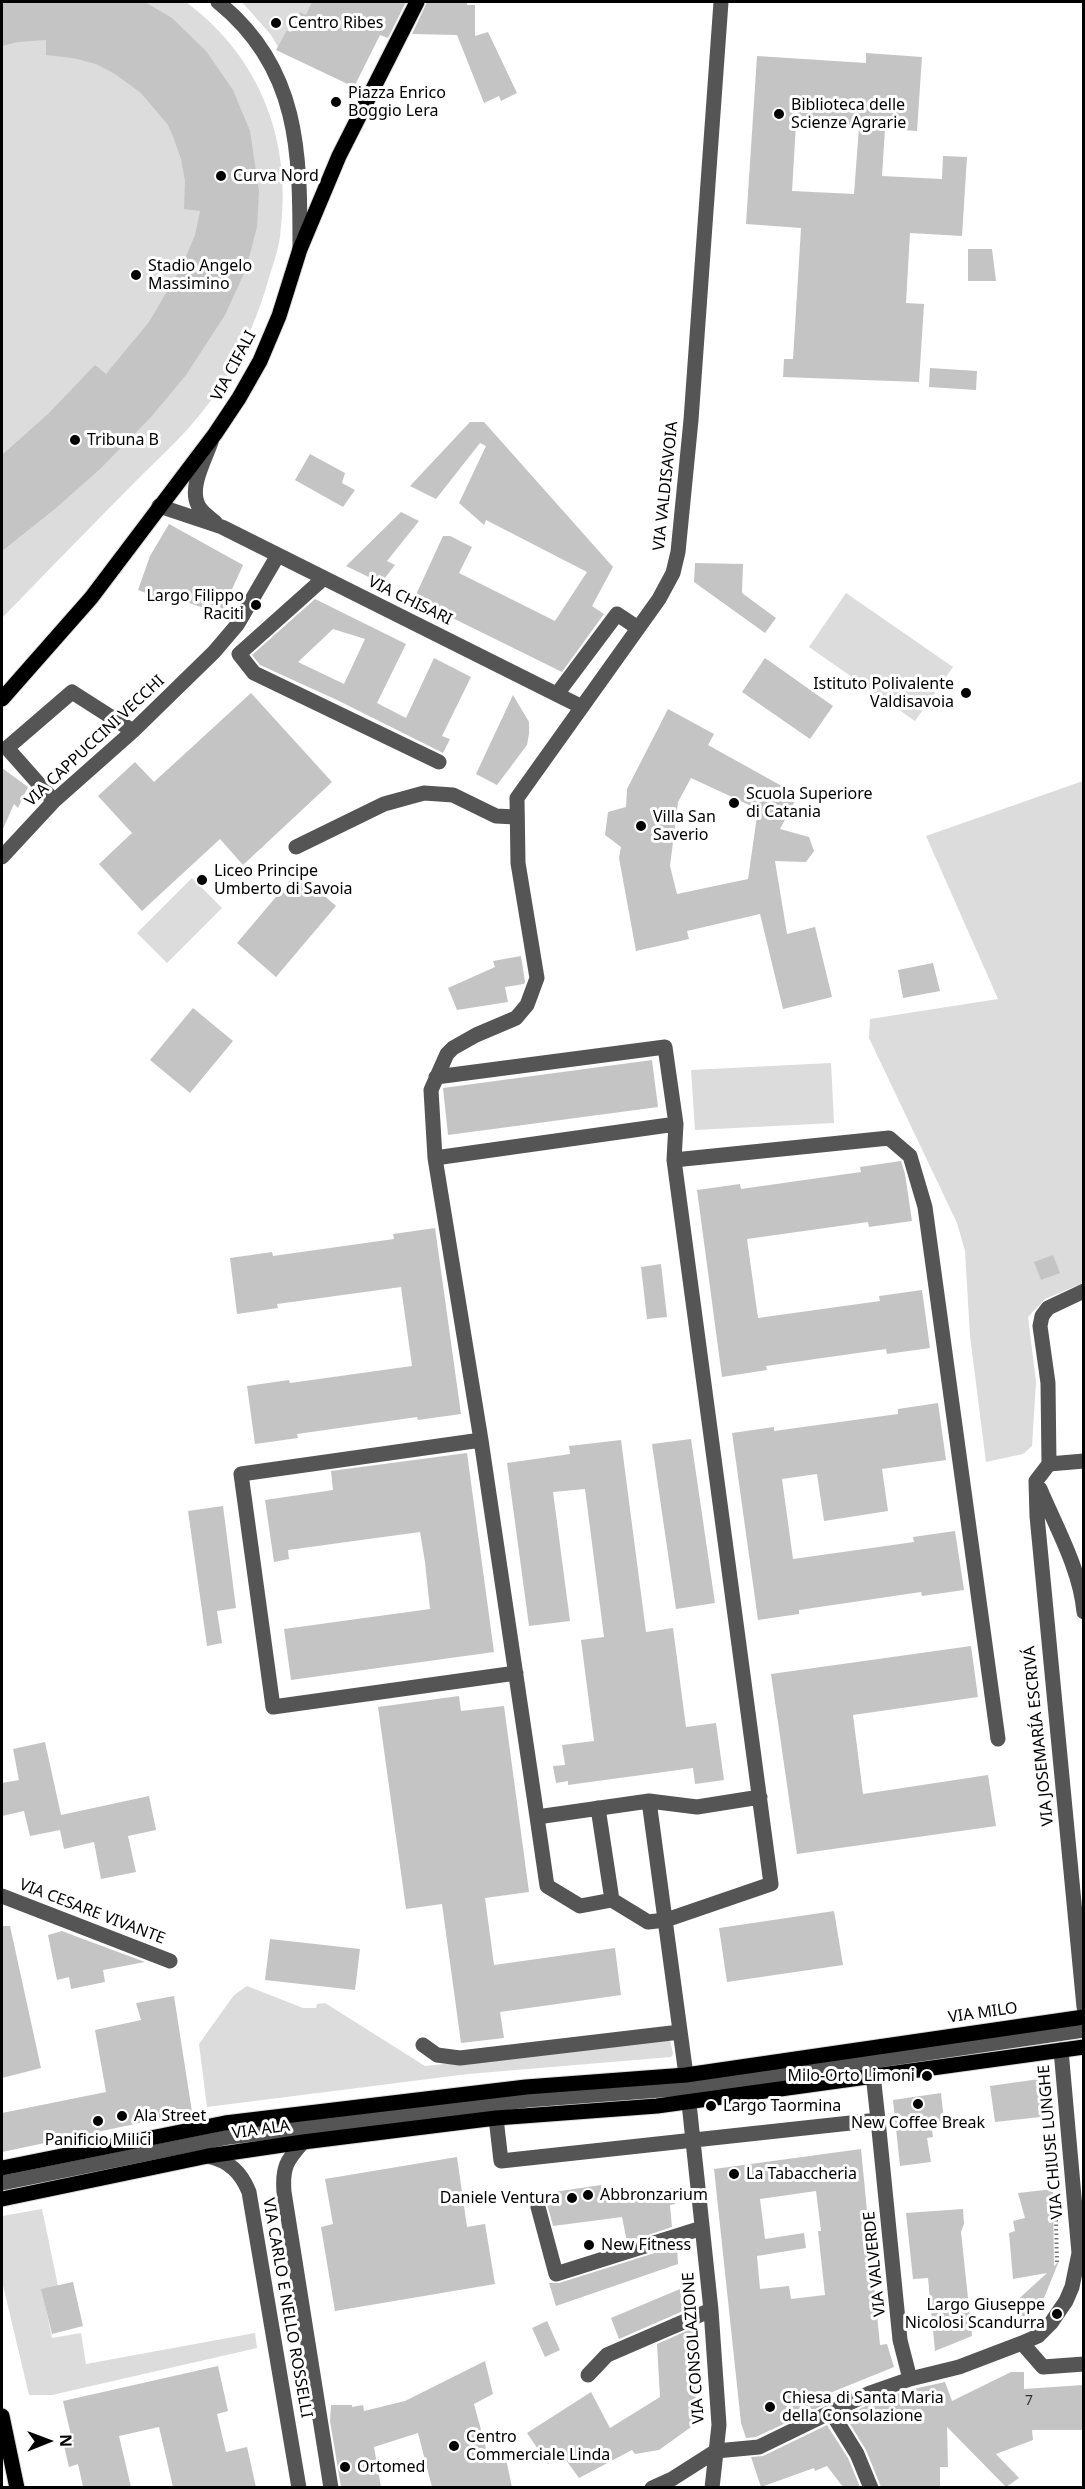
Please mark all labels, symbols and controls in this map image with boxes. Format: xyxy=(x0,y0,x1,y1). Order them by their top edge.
place label: Centro Ribes xyxy=(288,13,384,33)
marker: Centro Ribes xyxy=(269,16,283,30)
place label: Piazza Enrico Boggio Lera xyxy=(348,83,446,121)
marker: Piazza Enrico Boggio Lera xyxy=(329,95,343,109)
place label: Biblioteca delle Scienze Agrarie xyxy=(791,95,906,133)
marker: Biblioteca delle Scienze Agrarie xyxy=(772,107,786,121)
place label: Curva Nord xyxy=(233,166,319,186)
marker: Curva Nord xyxy=(214,169,228,183)
place label: Stadio Angelo Massimino xyxy=(148,256,252,294)
marker: Stadio Angelo Massimino xyxy=(129,268,143,282)
street label: VIA CIFALI xyxy=(207,328,261,404)
street label: VIA VALDISAVOIA xyxy=(650,420,682,552)
place label: Tribuna B xyxy=(87,430,159,450)
marker: Tribuna B xyxy=(68,433,82,447)
street label: VIA CHISARI xyxy=(365,572,455,630)
place label: Largo Filippo Raciti xyxy=(146,586,244,624)
marker: Largo Filippo Raciti xyxy=(249,598,263,612)
street label: VIA CAPPUCCINI VECCHI xyxy=(21,671,169,811)
place label: Istituto Polivalente Valdisavoia xyxy=(813,674,954,712)
marker: Istituto Polivalente Valdisavoia xyxy=(959,686,973,700)
place label: Scuola Superiore di Catania xyxy=(746,784,873,822)
marker: Scuola Superiore di Catania xyxy=(727,796,741,810)
place label: Villa San Saverio xyxy=(653,807,716,845)
marker: Villa San Saverio xyxy=(634,819,648,833)
place label: Liceo Principe Umberto di Savoia xyxy=(214,861,353,899)
marker: Liceo Principe Umberto di Savoia xyxy=(195,873,209,887)
street label: VIA JOSEMARÍA ESCRIVÁ xyxy=(1020,1645,1058,1827)
street label: VIA CESARE VIVANTE xyxy=(16,1875,168,1949)
street label: VIA MILO xyxy=(947,1999,1019,2027)
street label: VIA CHIUSE LUNGHE xyxy=(1035,2064,1067,2220)
place label: Milo-Orto Limoni xyxy=(788,2066,915,2086)
marker: Milo-Orto Limoni xyxy=(920,2069,934,2083)
place label: Largo Taormina xyxy=(723,2096,841,2116)
marker: New Coffee Break xyxy=(911,2097,925,2111)
marker: Largo Taormina xyxy=(704,2099,718,2113)
place label: Ala Street xyxy=(134,2106,206,2126)
marker: Ala Street xyxy=(115,2109,129,2123)
place label: New Coffee Break xyxy=(851,2113,985,2133)
marker: Panificio Milici xyxy=(91,2114,105,2128)
street label: VIA ALA xyxy=(231,2116,291,2144)
place label: Panificio Milici xyxy=(45,2130,151,2150)
place label: La Tabaccheria xyxy=(746,2164,857,2184)
marker: La Tabaccheria xyxy=(727,2167,741,2181)
place label: Abbronzarium xyxy=(600,2185,708,2205)
place label: Daniele Ventura xyxy=(440,2188,560,2208)
marker: Abbronzarium xyxy=(581,2188,595,2202)
marker: Daniele Ventura xyxy=(565,2191,579,2205)
street label: VIA CARLO E NELLO ROSSELLI xyxy=(258,2197,316,2419)
street label: VIA VALVERDE xyxy=(860,2210,890,2318)
place label: New Fitness xyxy=(601,2235,691,2255)
marker: New Fitness xyxy=(582,2238,596,2252)
street label: VIA CONSOLAZIONE xyxy=(679,2272,709,2424)
place label: Largo Giuseppe Nicolosi Scandurra xyxy=(905,2295,1045,2333)
marker: Largo Giuseppe Nicolosi Scandurra xyxy=(1050,2307,1064,2321)
place label: Chiesa di Santa Maria della Consolazione xyxy=(782,2388,944,2426)
house number: 7 xyxy=(1025,2393,1033,2409)
marker: Chiesa di Santa Maria della Consolazione xyxy=(763,2400,777,2414)
north arrow xyxy=(18,2411,78,2471)
place label: Centro Commerciale Linda xyxy=(466,2427,610,2465)
text: N xyxy=(55,2434,77,2447)
marker: Centro Commerciale Linda xyxy=(447,2439,461,2453)
place label: Ortomed xyxy=(357,2457,425,2477)
marker: Ortomed xyxy=(338,2460,352,2474)

